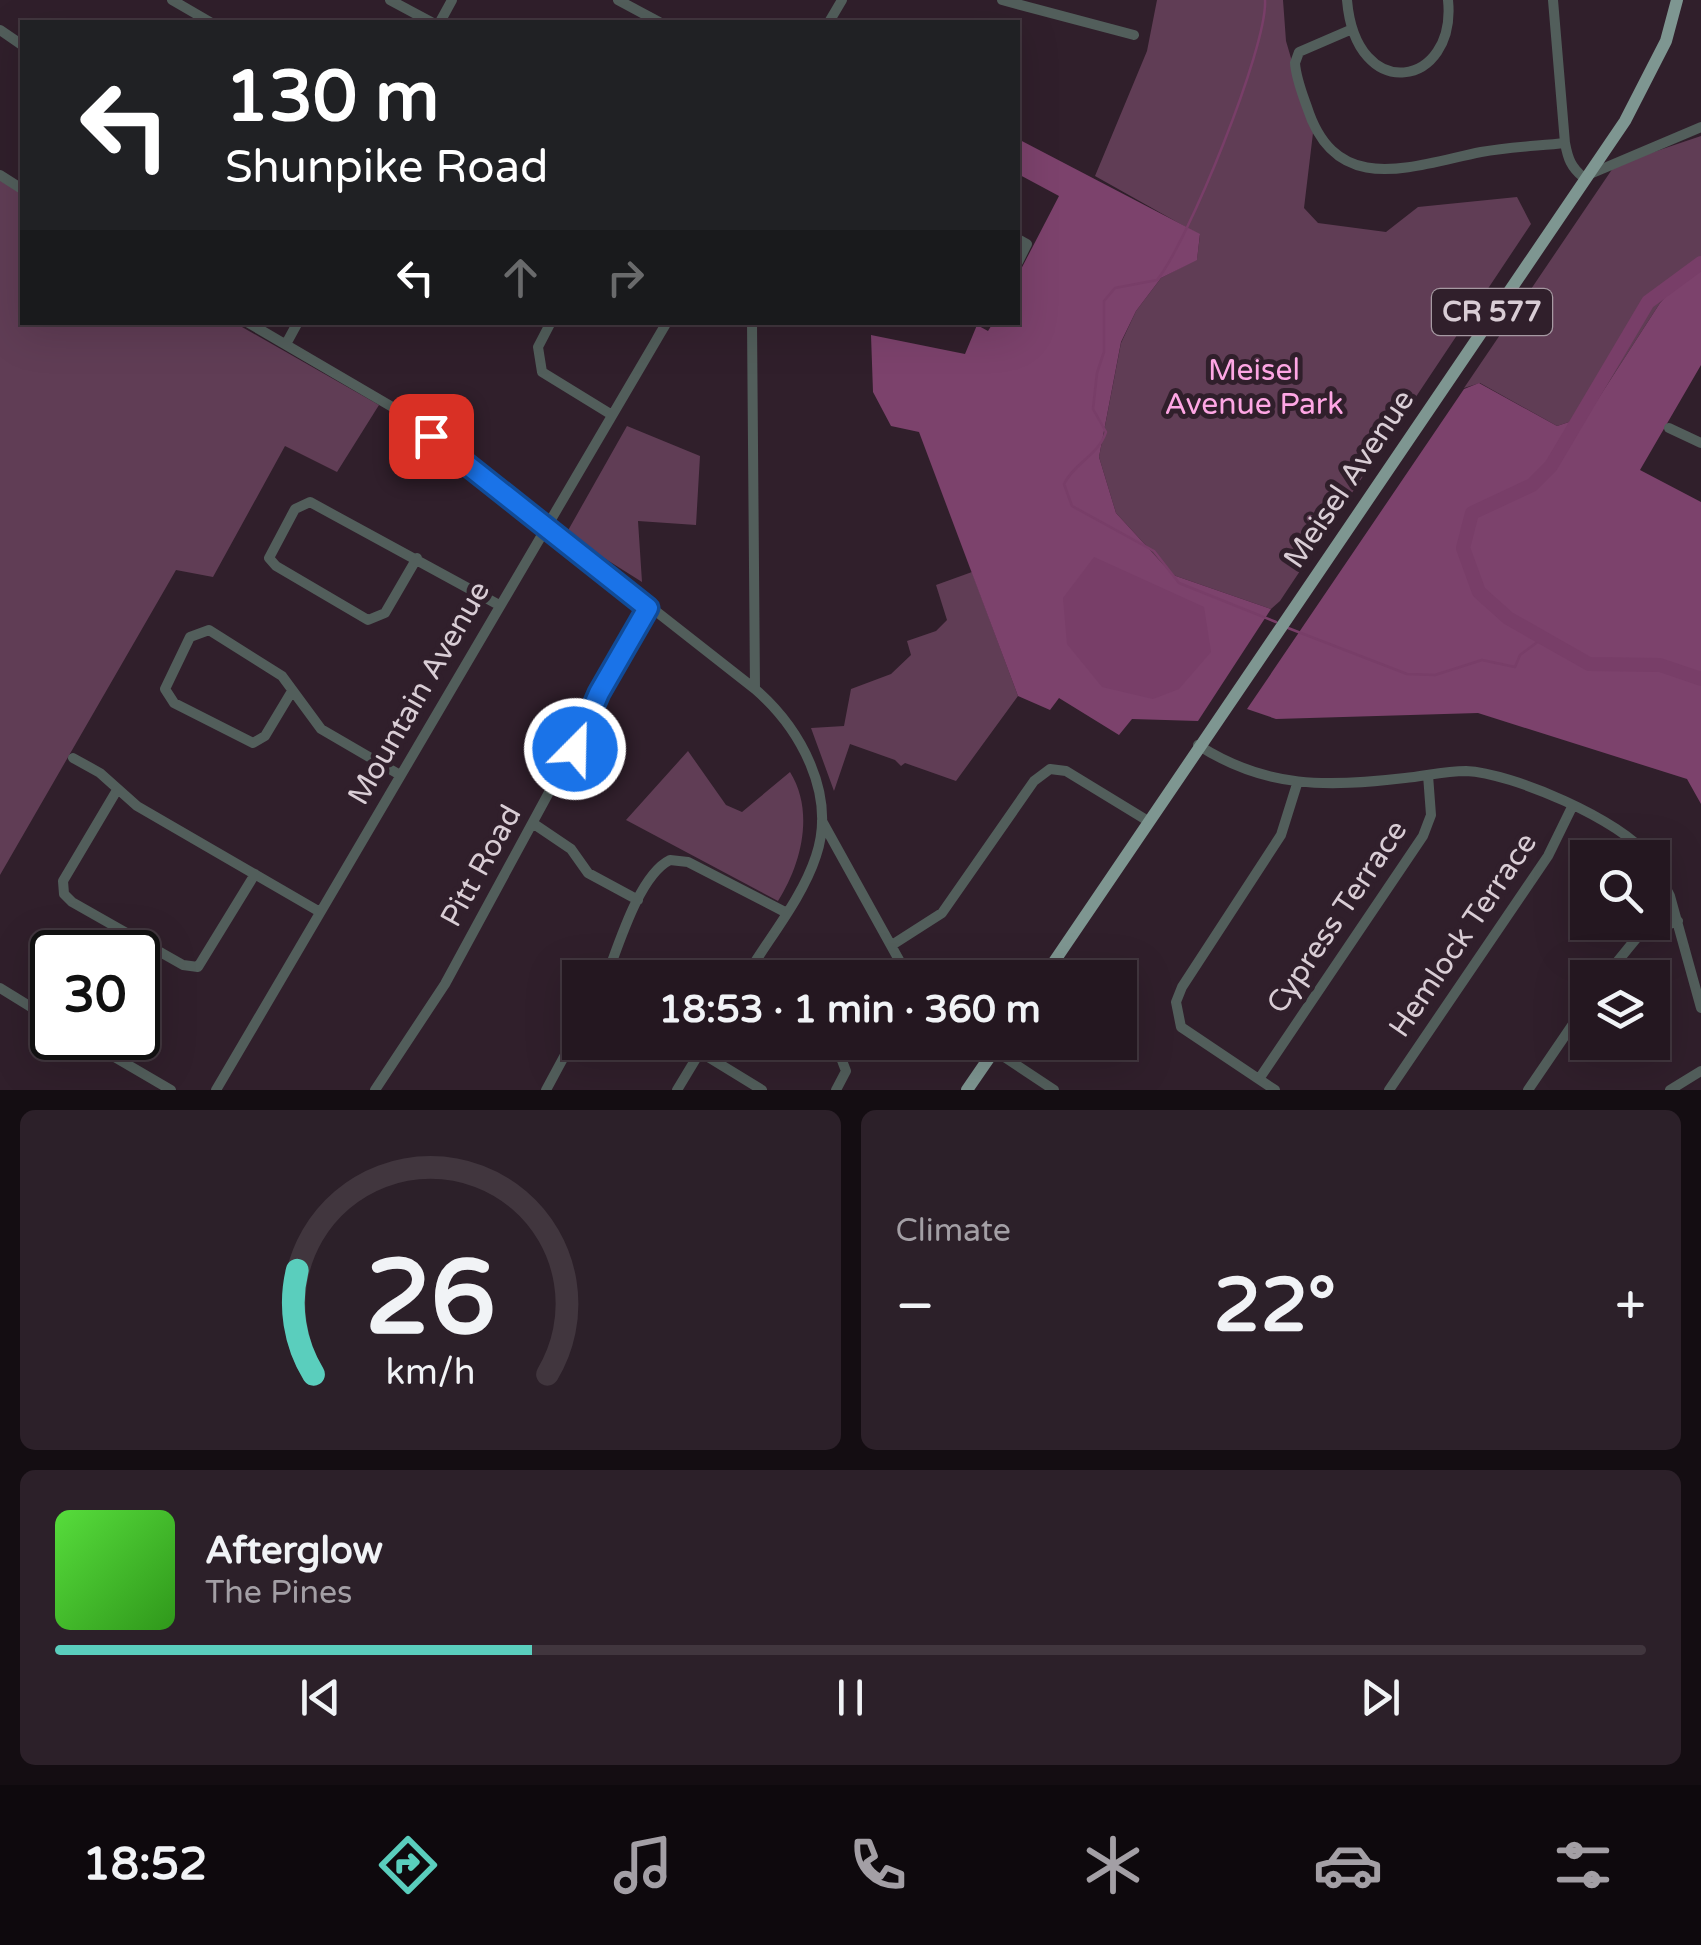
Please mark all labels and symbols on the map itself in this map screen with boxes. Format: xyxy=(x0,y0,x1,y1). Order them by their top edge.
road number: CR 577 xyxy=(1432,289,1552,335)
park label: Meisel Avenue Park xyxy=(1164,352,1344,423)
street label: Meisel Avenue xyxy=(1276,383,1422,575)
pin xyxy=(389,394,474,479)
street label: Mountain Avenue xyxy=(340,575,498,811)
position arrow xyxy=(523,697,627,801)
street label: Pitt Road xyxy=(432,799,530,933)
street label: Cypress Terrace xyxy=(1259,813,1415,1021)
street label: Hemlock Terrace xyxy=(1381,826,1545,1044)
speed limit sign: 30 xyxy=(30,930,160,1060)

